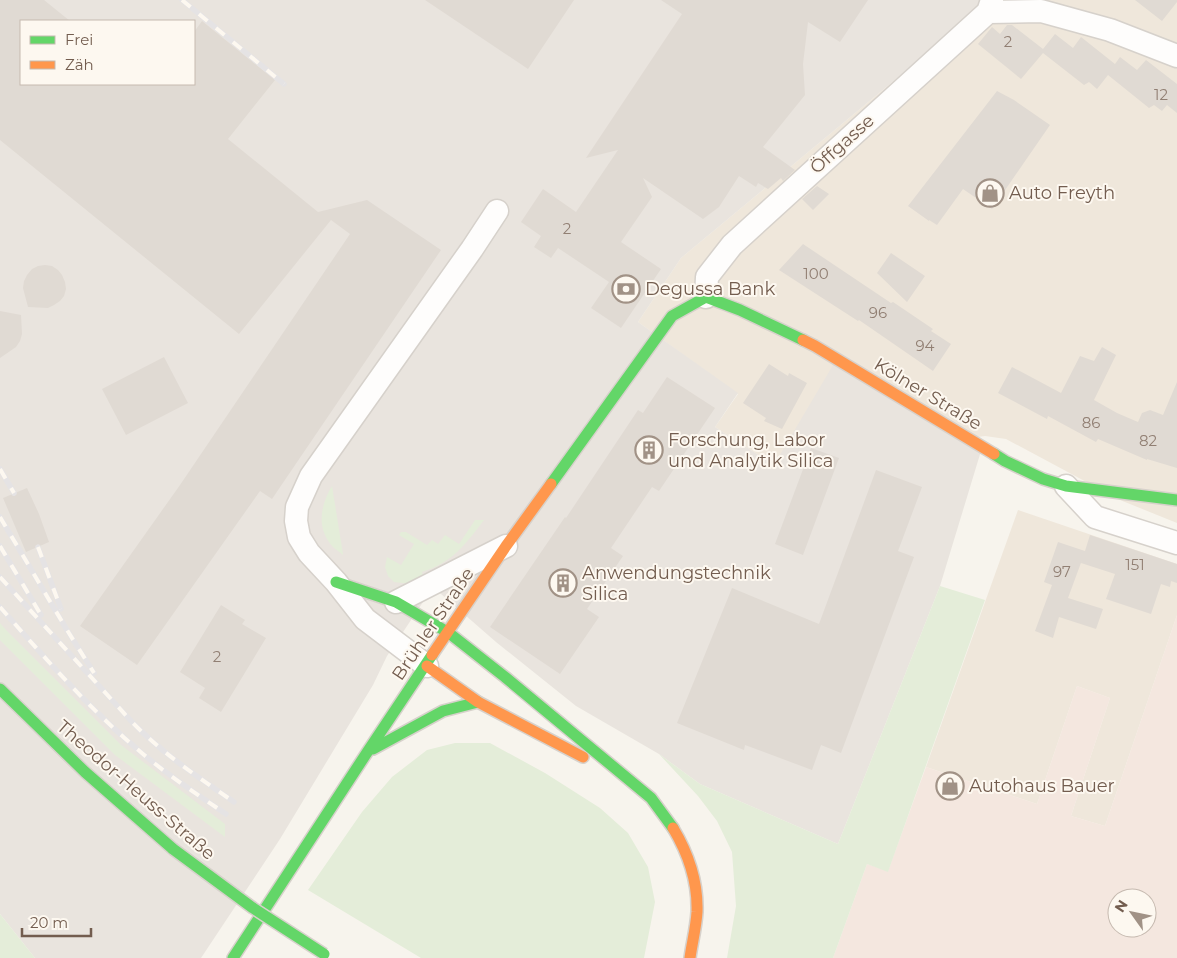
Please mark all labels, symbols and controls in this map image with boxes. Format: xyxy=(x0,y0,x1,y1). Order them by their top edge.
legend xyxy=(20,20,195,85)
text: Frei xyxy=(65,30,93,49)
house number: 2 xyxy=(1004,32,1012,51)
text: Zäh xyxy=(65,55,94,74)
house number: 12 xyxy=(1154,85,1168,104)
street label: Öffgasse xyxy=(805,109,879,178)
shop icon: Auto Freyth xyxy=(975,178,1005,208)
place label: Auto Freyth xyxy=(1009,182,1115,204)
house number: 2 xyxy=(563,219,571,238)
house number: 100 xyxy=(803,264,829,283)
bank icon: Degussa Bank xyxy=(611,274,641,304)
place label: Degussa Bank xyxy=(645,278,775,300)
house number: 96 xyxy=(869,303,887,322)
house number: 94 xyxy=(915,336,935,355)
street label: Kölner Straße xyxy=(870,353,986,435)
house number: 86 xyxy=(1082,413,1100,432)
place label: Forschung, Labor und Analytik Silica xyxy=(668,429,834,472)
house number: 82 xyxy=(1139,431,1157,450)
building icon: Forschung, Labor und Analytik Silica xyxy=(634,435,664,465)
house number: 151 xyxy=(1125,555,1145,574)
place label: Anwendungstechnik Silica xyxy=(582,562,771,605)
house number: 97 xyxy=(1053,562,1071,581)
street label: Brühler Straße xyxy=(387,563,479,684)
building icon: Anwendungstechnik Silica xyxy=(548,568,578,598)
house number: 2 xyxy=(213,647,221,666)
street label: Theodor-Heuss-Straße xyxy=(52,715,220,865)
shop icon: Autohaus Bauer xyxy=(935,771,965,801)
place label: Autohaus Bauer xyxy=(969,775,1115,797)
north arrow xyxy=(1107,888,1157,938)
text: N xyxy=(1110,896,1132,916)
scale bar xyxy=(22,906,91,938)
text: 20 m xyxy=(30,913,68,932)

